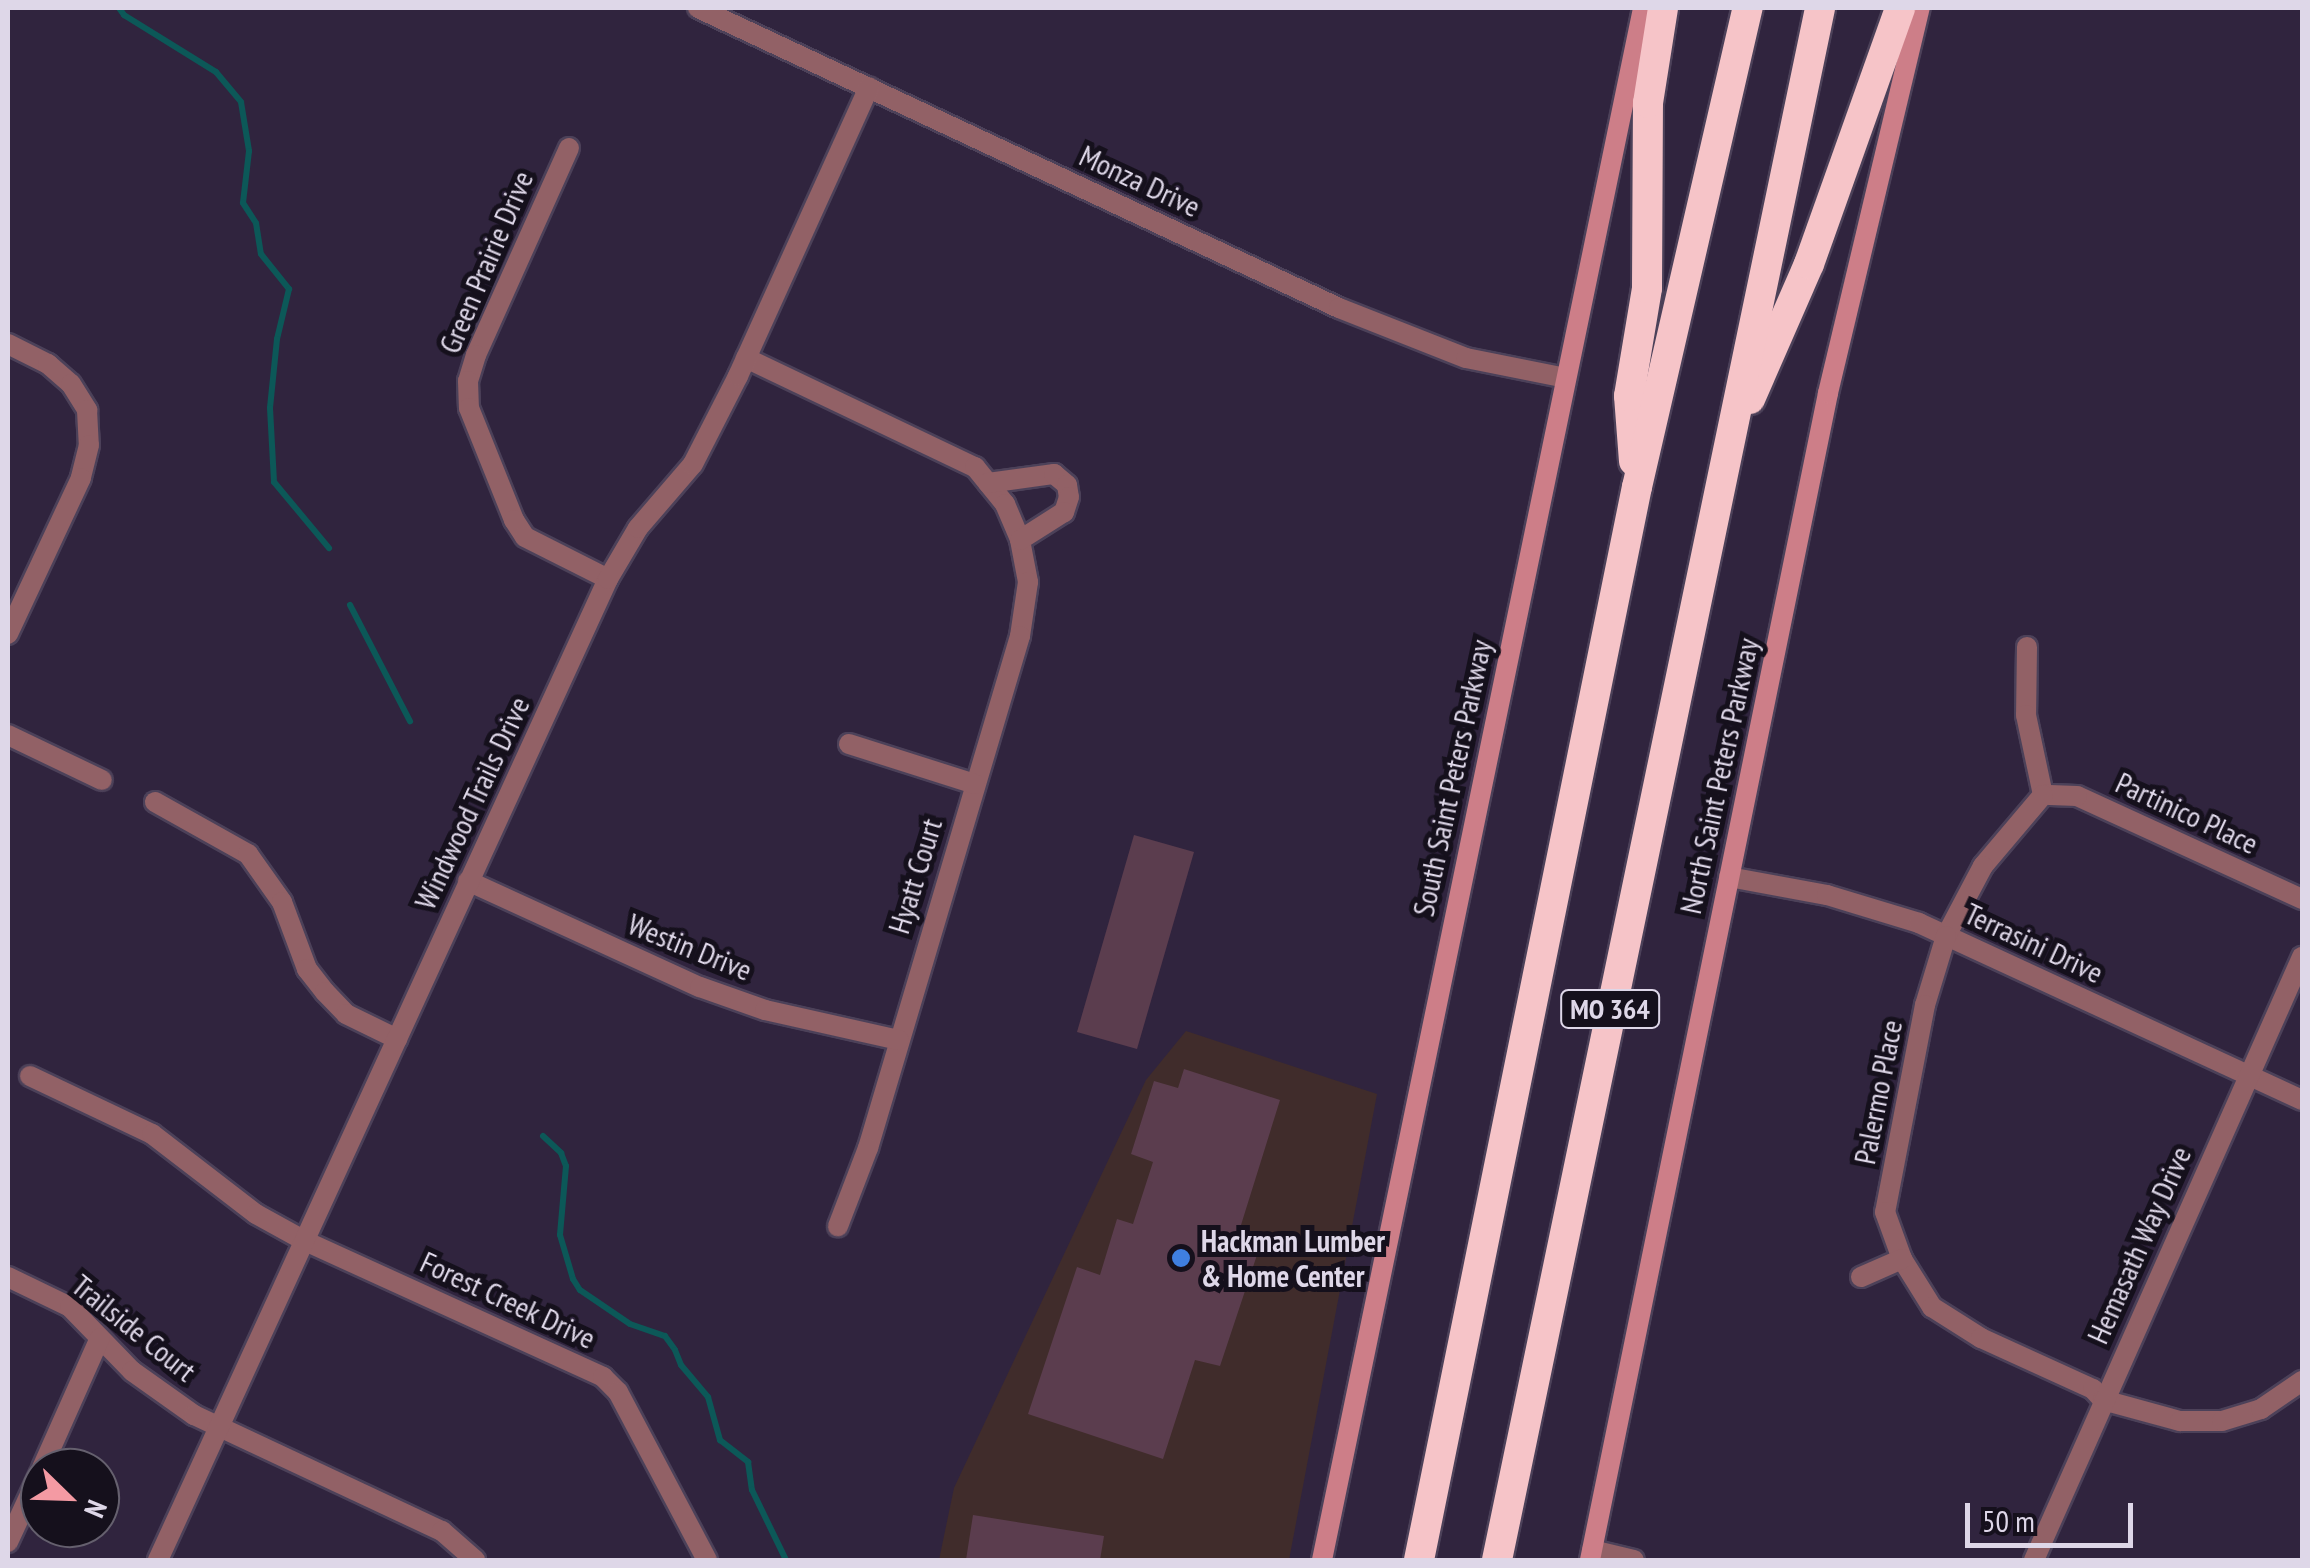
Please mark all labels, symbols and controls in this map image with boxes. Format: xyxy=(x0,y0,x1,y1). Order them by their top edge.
street label: Monza Drive xyxy=(1074,137,1206,225)
street label: Green Prairie Drive xyxy=(431,165,541,359)
street label: North Saint Peters Parkway xyxy=(1672,635,1766,917)
street label: South Saint Peters Parkway xyxy=(1405,637,1499,919)
street label: Windwood Trails Drive xyxy=(407,691,537,915)
street label: Partinico Place xyxy=(2110,764,2264,862)
street label: Hyatt Court xyxy=(880,814,950,938)
street label: Terrasini Drive xyxy=(1959,895,2109,991)
street label: Westin Drive xyxy=(623,906,757,988)
road number: MO 364 xyxy=(1560,986,1660,1032)
street label: Palermo Place xyxy=(1846,1017,1910,1167)
street label: Hemasath Way Drive xyxy=(2079,1140,2199,1350)
place label: Hackman Lumber & Home Center xyxy=(1201,1223,1385,1294)
street label: Forest Creek Drive xyxy=(415,1244,601,1356)
marker: Hackman Lumber & Home Center xyxy=(1170,1247,1192,1269)
street label: Trailside Court xyxy=(65,1267,203,1389)
north arrow xyxy=(20,1448,120,1548)
scale bar xyxy=(1970,1483,2138,1545)
text: N xyxy=(76,1495,116,1523)
text: 50 m xyxy=(1982,1501,2035,1540)

